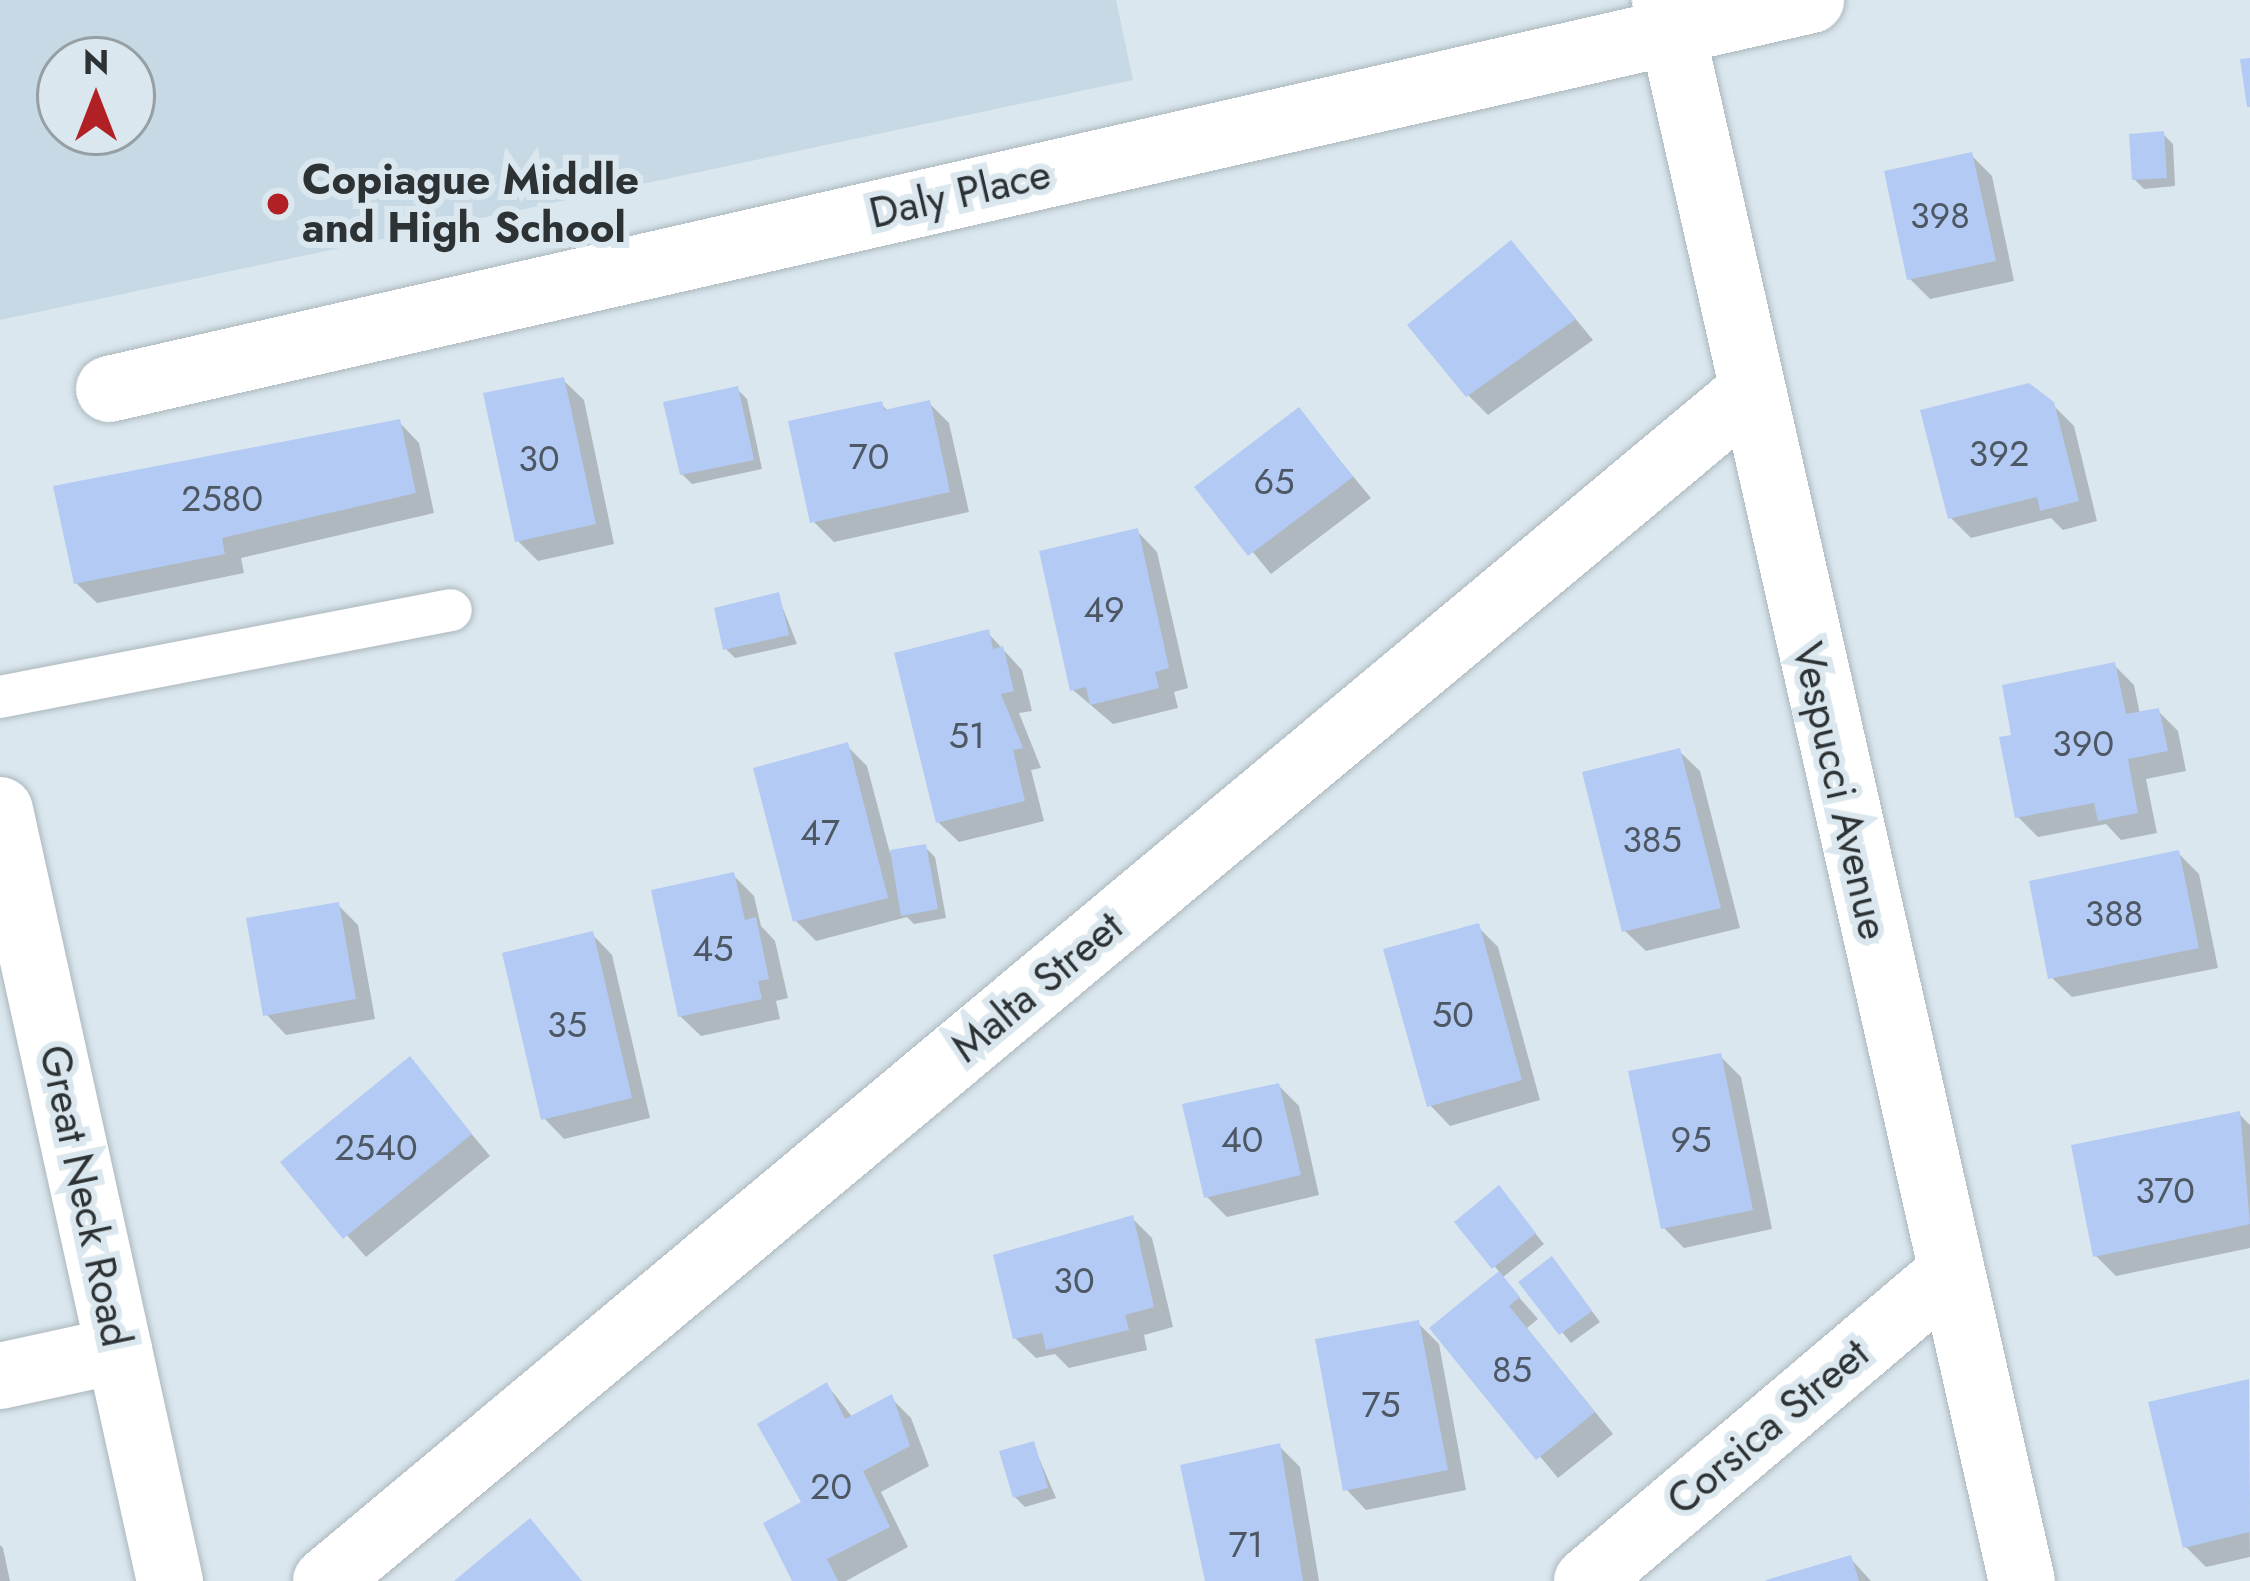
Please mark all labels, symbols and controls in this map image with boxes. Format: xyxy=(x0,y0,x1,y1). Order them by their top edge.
north arrow xyxy=(36,36,156,156)
text: N xyxy=(83,39,109,86)
street label: Daly Place xyxy=(865,149,1055,239)
place label: Copiague Middle and High School xyxy=(302,155,639,254)
marker: Copiague Middle and High School xyxy=(265,191,291,217)
house number: 398 xyxy=(1910,194,1970,238)
house number: 392 xyxy=(1969,432,2029,476)
house number: 70 xyxy=(849,435,889,479)
house number: 30 xyxy=(518,437,560,481)
house number: 65 xyxy=(1253,460,1295,504)
house number: 2580 xyxy=(181,477,263,521)
house number: 49 xyxy=(1083,588,1125,632)
street label: Vespucci Avenue xyxy=(1781,638,1899,944)
house number: 51 xyxy=(949,714,985,758)
house number: 390 xyxy=(2052,722,2114,766)
house number: 47 xyxy=(800,811,840,855)
house number: 385 xyxy=(1622,818,1682,862)
house number: 388 xyxy=(2085,892,2143,936)
street label: Malta Street xyxy=(942,901,1132,1073)
house number: 45 xyxy=(692,927,734,971)
house number: 50 xyxy=(1432,993,1474,1037)
house number: 35 xyxy=(547,1003,587,1047)
street label: Great Neck Road xyxy=(28,1041,142,1351)
house number: 40 xyxy=(1221,1118,1263,1162)
house number: 95 xyxy=(1670,1118,1712,1162)
house number: 2540 xyxy=(334,1126,418,1170)
house number: 370 xyxy=(2135,1169,2195,1213)
house number: 30 xyxy=(1053,1259,1095,1303)
street label: Corsica Street xyxy=(1657,1328,1879,1526)
house number: 85 xyxy=(1492,1348,1532,1392)
house number: 75 xyxy=(1361,1383,1401,1427)
house number: 20 xyxy=(810,1465,852,1509)
house number: 71 xyxy=(1228,1523,1264,1567)

